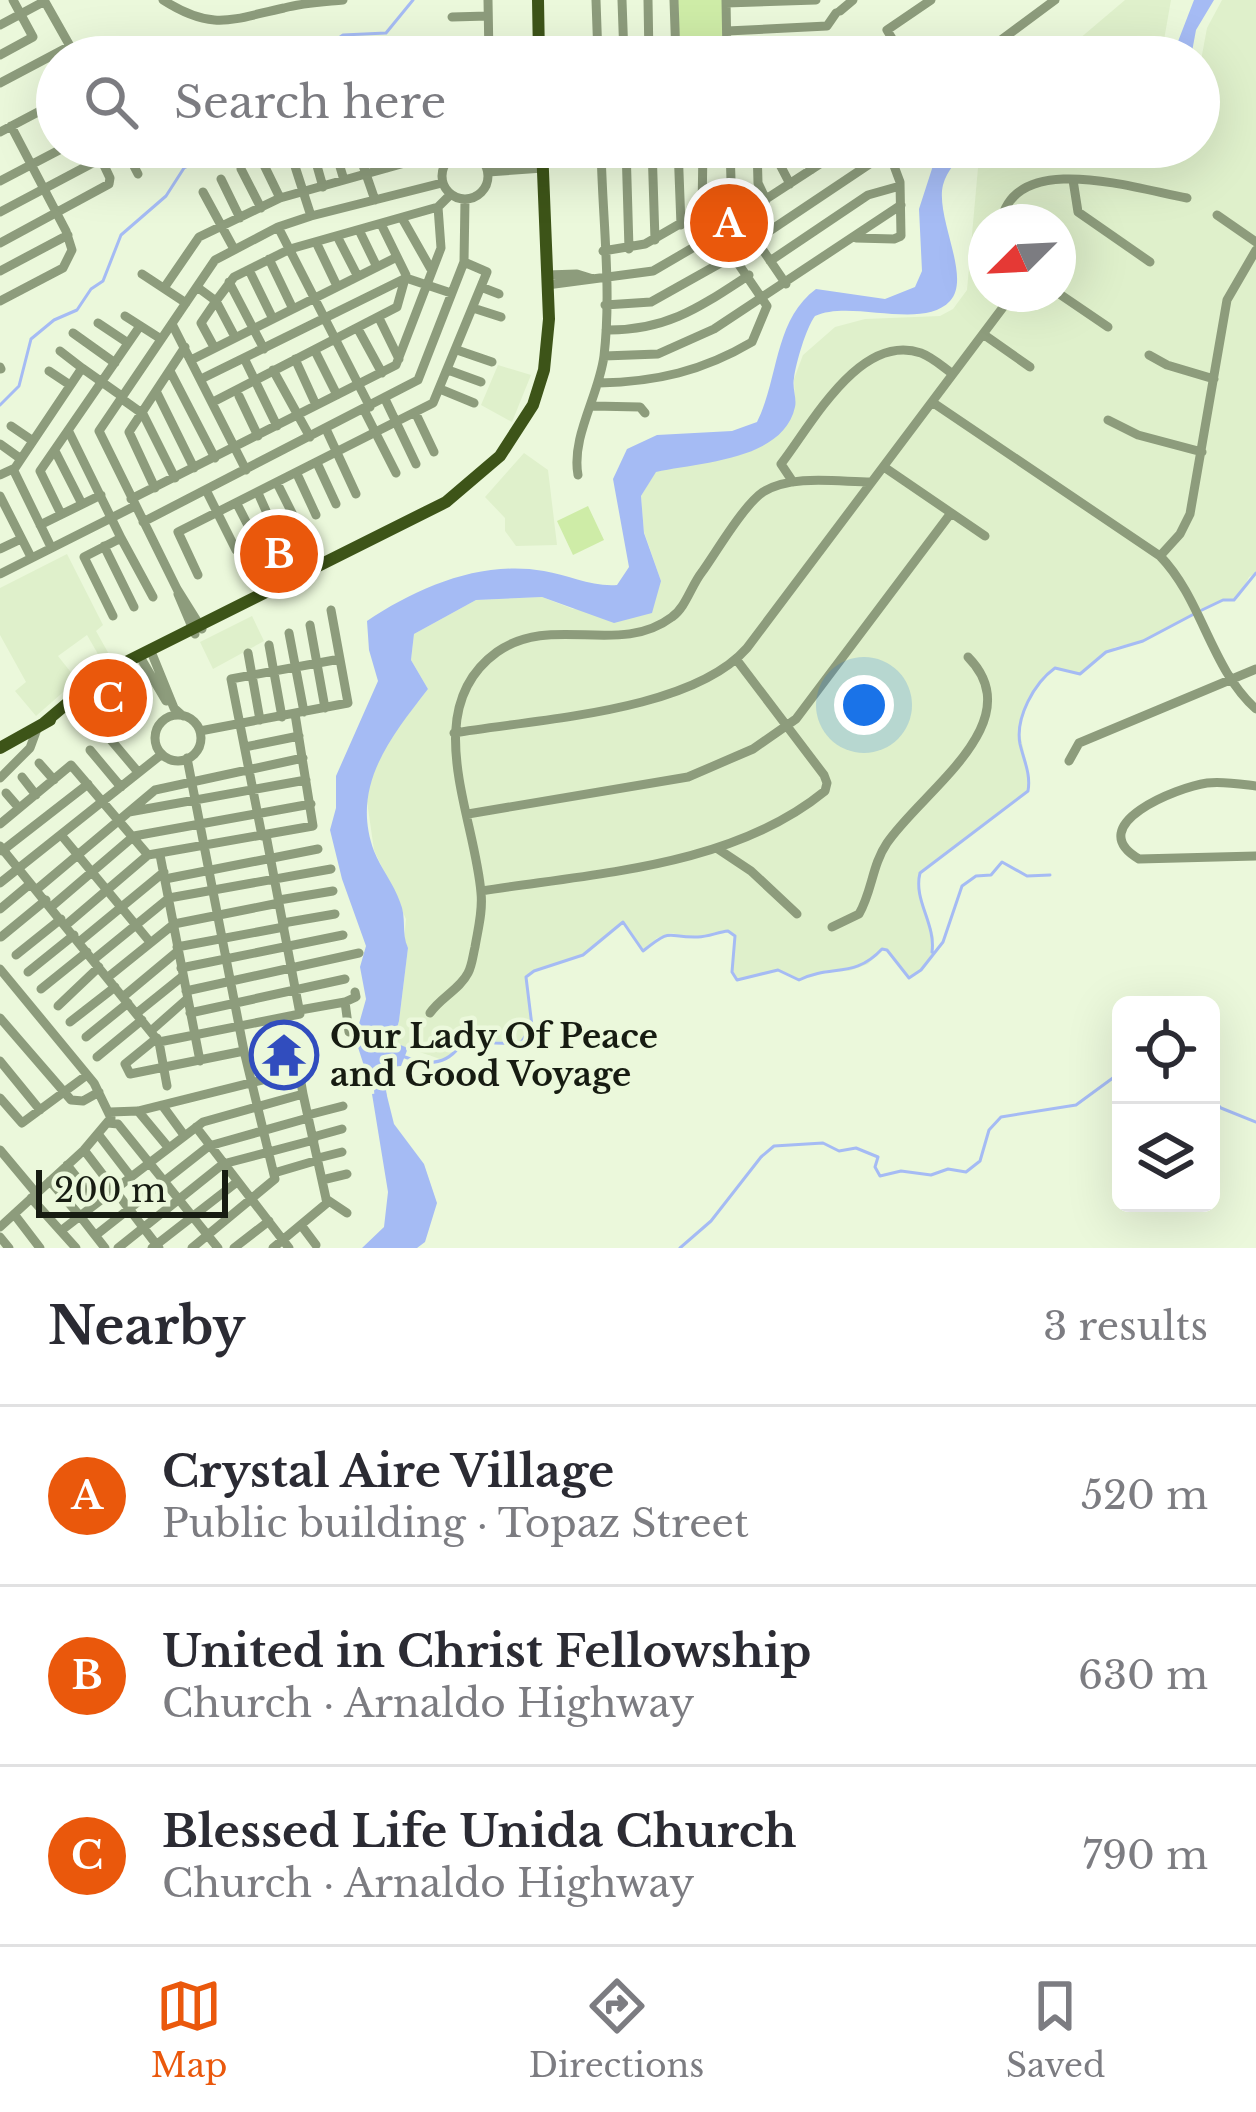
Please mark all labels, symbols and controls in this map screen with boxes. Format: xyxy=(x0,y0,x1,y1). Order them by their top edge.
search box xyxy=(36,36,1220,168)
icon: search xyxy=(78,69,144,135)
text: Search here xyxy=(174,74,446,130)
pin: A xyxy=(690,178,768,268)
north arrow xyxy=(968,204,1076,312)
pin: B xyxy=(240,509,318,599)
pin: C xyxy=(69,653,147,743)
your location xyxy=(834,675,894,735)
map controls xyxy=(1112,996,1220,1212)
button: locate xyxy=(1112,996,1220,1104)
place label: Our Lady Of Peace and Good Voyage xyxy=(330,1016,658,1095)
temple icon: Our Lady Of Peace and Good Voyage xyxy=(249,1020,319,1090)
button: layers xyxy=(1112,1104,1220,1212)
scale bar xyxy=(36,1164,228,1217)
text: 200 m xyxy=(54,1170,166,1211)
text: Nearby xyxy=(48,1295,245,1358)
text: 3 results xyxy=(1043,1302,1208,1351)
text: Crystal Aire Village xyxy=(162,1443,614,1499)
text: A xyxy=(71,1471,103,1520)
text: 520 m xyxy=(1081,1471,1208,1520)
text: Public building · Topaz Street xyxy=(162,1499,749,1548)
text: United in Christ Fellowship xyxy=(162,1623,811,1679)
text: B xyxy=(71,1651,103,1700)
text: 630 m xyxy=(1078,1651,1208,1700)
text: Church · Arnaldo Highway xyxy=(162,1679,694,1728)
text: Blessed Life Unida Church xyxy=(162,1803,796,1859)
text: C xyxy=(71,1831,103,1880)
text: 790 m xyxy=(1082,1831,1208,1880)
text: Church · Arnaldo Highway xyxy=(162,1859,694,1908)
tab: Map xyxy=(151,1973,227,2086)
tab: Directions xyxy=(529,1973,704,2086)
tab: Saved xyxy=(1006,1973,1105,2086)

